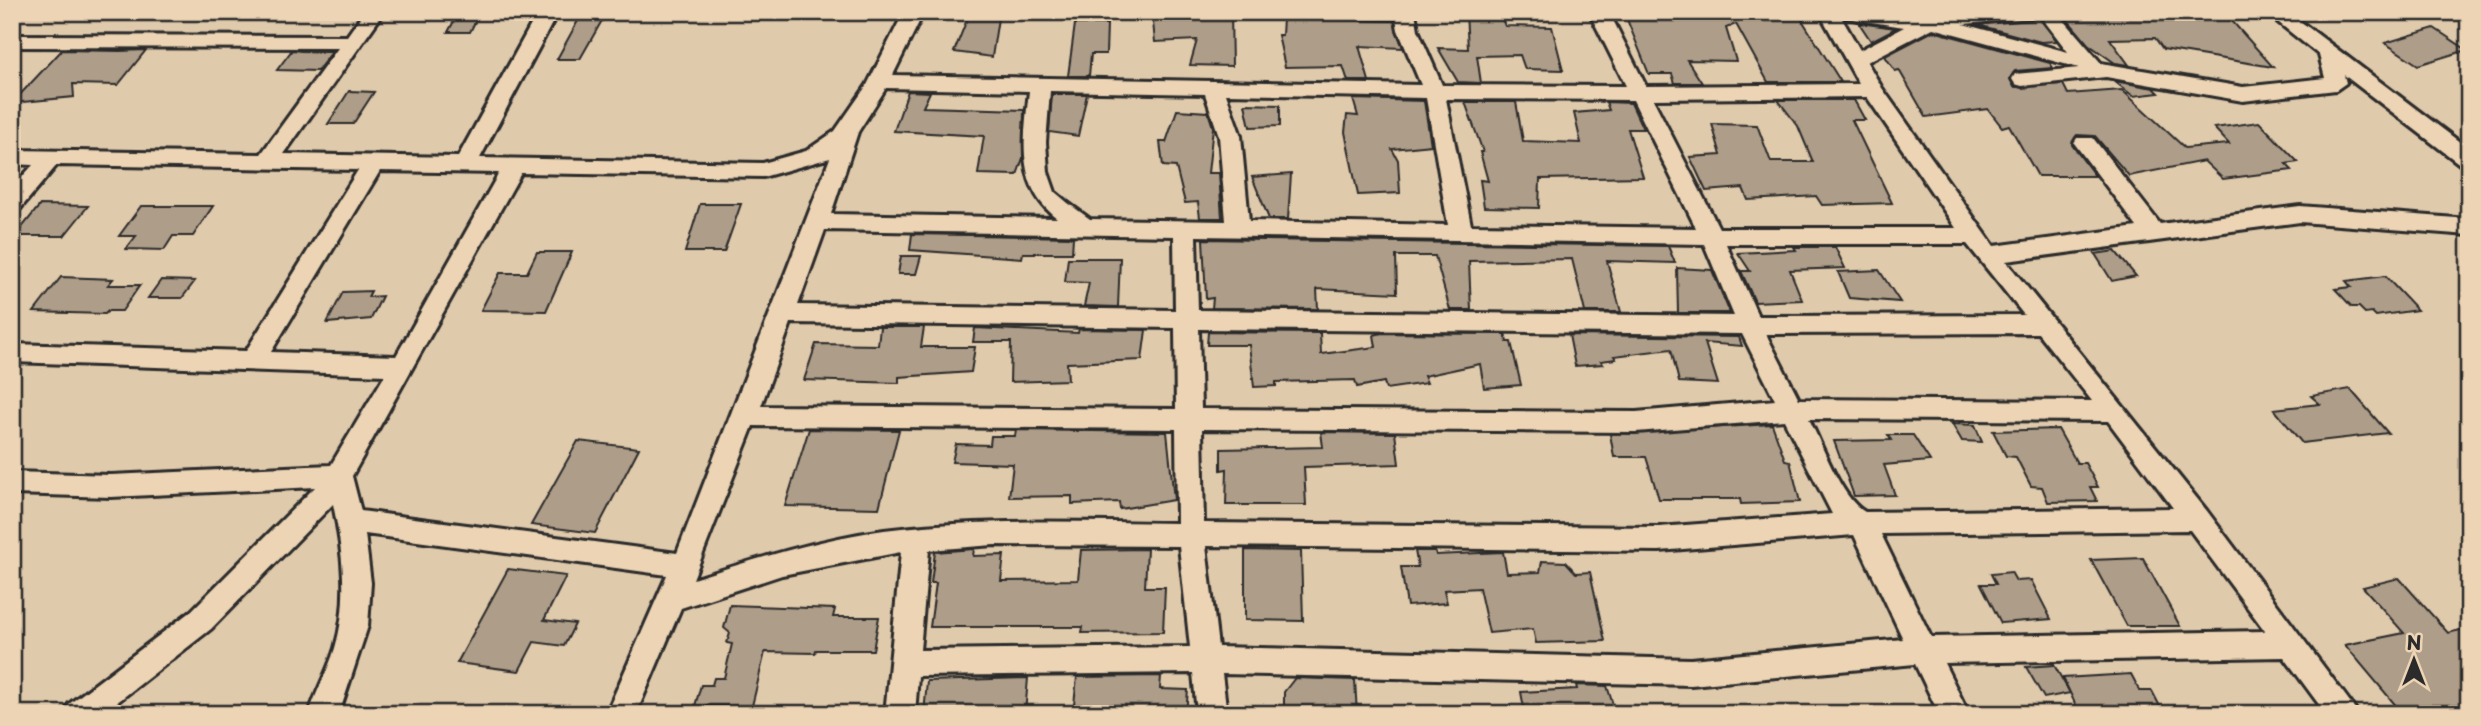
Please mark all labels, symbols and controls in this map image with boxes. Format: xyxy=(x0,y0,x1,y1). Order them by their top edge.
north arrow xyxy=(2380,624,2450,694)
text: N xyxy=(2406,628,2422,656)

